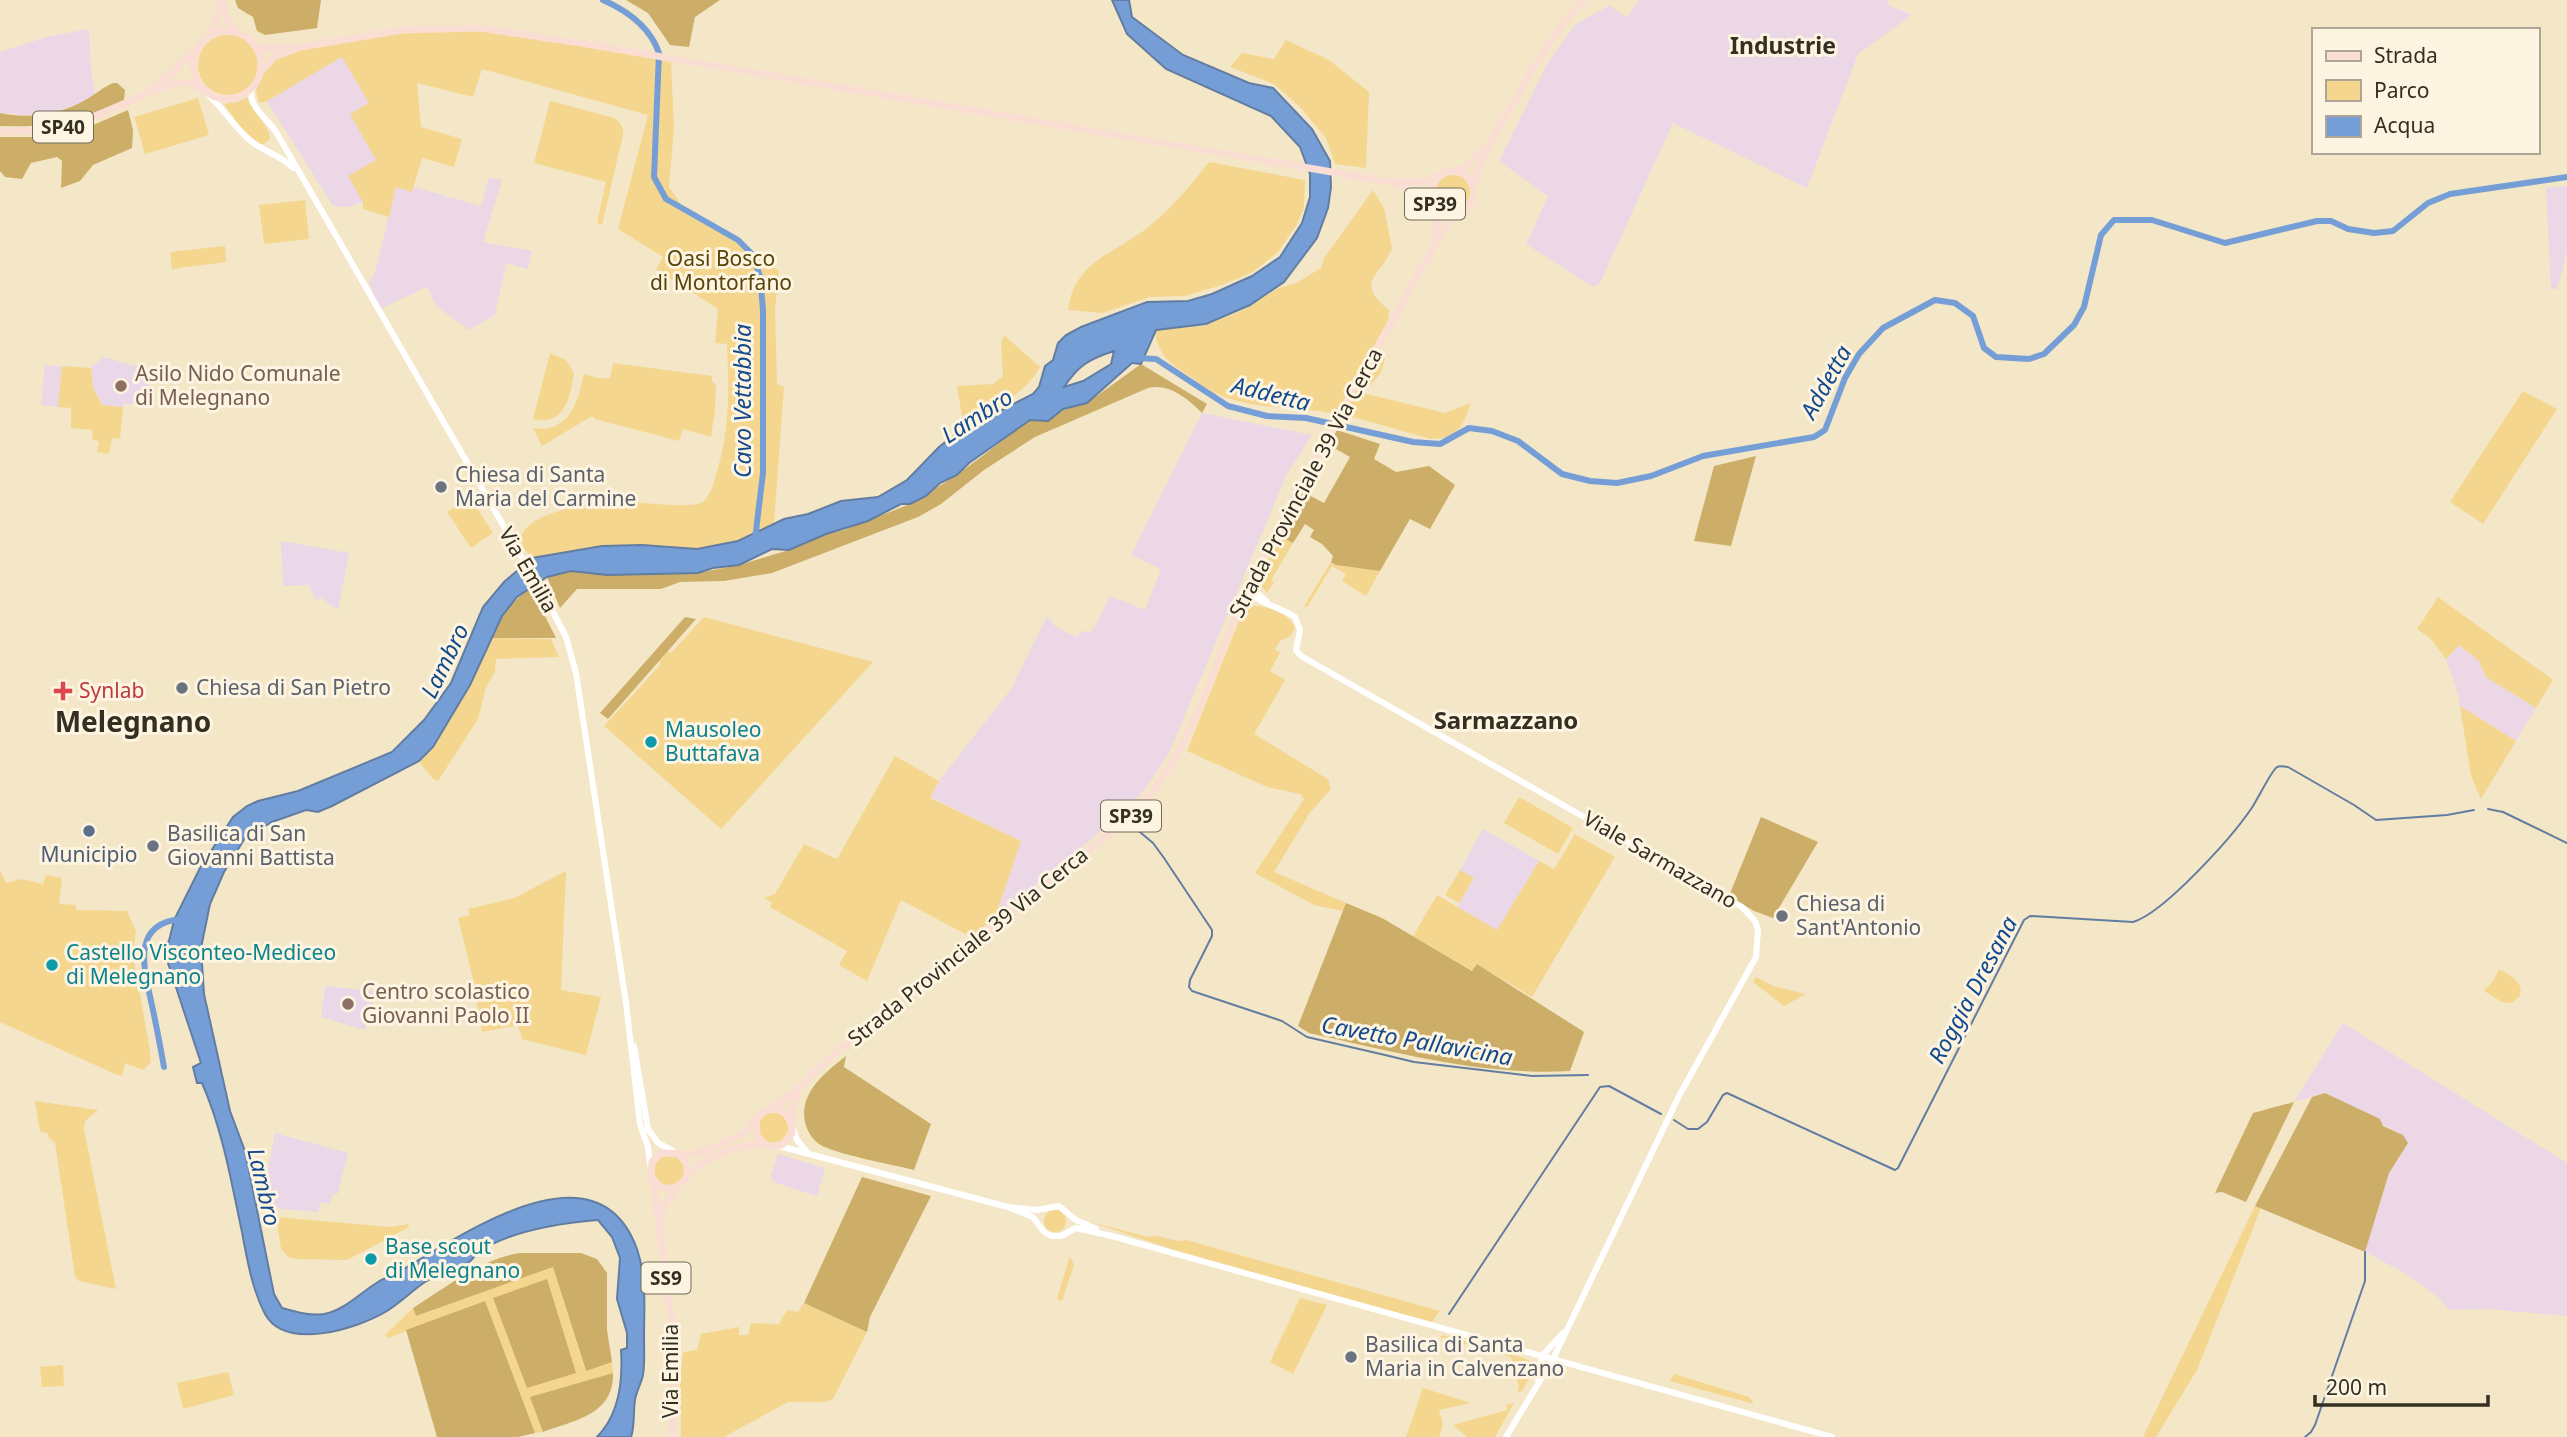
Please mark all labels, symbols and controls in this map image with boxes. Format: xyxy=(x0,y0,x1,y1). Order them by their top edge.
legend xyxy=(2312,28,2539,154)
district label: Industrie xyxy=(1730,29,1836,61)
text: Strada xyxy=(2374,41,2438,69)
text: Parco xyxy=(2374,76,2430,104)
road number: SP40 xyxy=(33,111,93,142)
text: Acqua xyxy=(2374,111,2435,139)
road number: SP39 xyxy=(1405,188,1465,220)
park label: Oasi Bosco di Montorfano xyxy=(650,244,792,296)
water label: Cavo Vettabbia xyxy=(726,324,758,478)
water label: Addetta xyxy=(1791,339,1858,426)
street label: Strada Provinciale 39 Via Cerca xyxy=(1222,343,1388,622)
place label: Asilo Nido Comunale di Melegnano xyxy=(135,359,341,411)
water label: Addetta xyxy=(1227,367,1314,418)
marker: Asilo Nido Comunale di Melegnano xyxy=(113,378,129,394)
water label: Lambro xyxy=(935,380,1018,450)
place label: Chiesa di Santa Maria del Carmine xyxy=(455,460,636,512)
marker: Chiesa di Santa Maria del Carmine xyxy=(433,479,449,495)
street label: Via Emilia xyxy=(493,522,565,617)
water label: Lambro xyxy=(412,618,476,703)
place label: Chiesa di San Pietro xyxy=(196,673,391,701)
place label: Synlab xyxy=(79,676,144,704)
marker: Chiesa di San Pietro xyxy=(174,680,190,696)
marker: Synlab xyxy=(53,681,73,701)
district label: Melegnano xyxy=(55,702,211,740)
district label: Sarmazzano xyxy=(1434,703,1578,736)
place label: Mausoleo Buttafava xyxy=(665,715,762,767)
marker: Mausoleo Buttafava xyxy=(643,734,659,750)
road number: SP39 xyxy=(1101,800,1161,832)
street label: Viale Sarmazzano xyxy=(1579,804,1742,915)
place label: Basilica di San Giovanni Battista xyxy=(167,819,335,871)
marker: Municipio xyxy=(81,823,97,839)
marker: Basilica di San Giovanni Battista xyxy=(145,838,161,854)
place label: Municipio xyxy=(41,840,137,868)
street label: Strada Provinciale 39 Via Cerca xyxy=(841,840,1093,1052)
place label: Chiesa di Sant'Antonio xyxy=(1796,889,1921,941)
marker: Chiesa di Sant'Antonio xyxy=(1774,908,1790,924)
water label: Roggia Dresana xyxy=(1920,910,2024,1069)
place label: Castello Visconteo-Mediceo di Melegnano xyxy=(66,938,336,990)
marker: Castello Visconteo-Mediceo di Melegnano xyxy=(44,957,60,973)
place label: Centro scolastico Giovanni Paolo II xyxy=(362,977,530,1029)
marker: Centro scolastico Giovanni Paolo II xyxy=(340,996,356,1012)
water label: Cavetto Pallavicina xyxy=(1319,1007,1515,1073)
water label: Lambro xyxy=(240,1145,289,1229)
place label: Base scout di Melegnano xyxy=(385,1232,520,1284)
marker: Base scout di Melegnano xyxy=(363,1251,379,1267)
road number: SS9 xyxy=(642,1262,690,1294)
street label: Via Emilia xyxy=(656,1324,684,1418)
place label: Basilica di Santa Maria in Calvenzano xyxy=(1365,1330,1564,1382)
marker: Basilica di Santa Maria in Calvenzano xyxy=(1343,1349,1359,1365)
scale bar xyxy=(2315,1364,2488,1408)
text: 200 m xyxy=(2326,1373,2387,1401)

